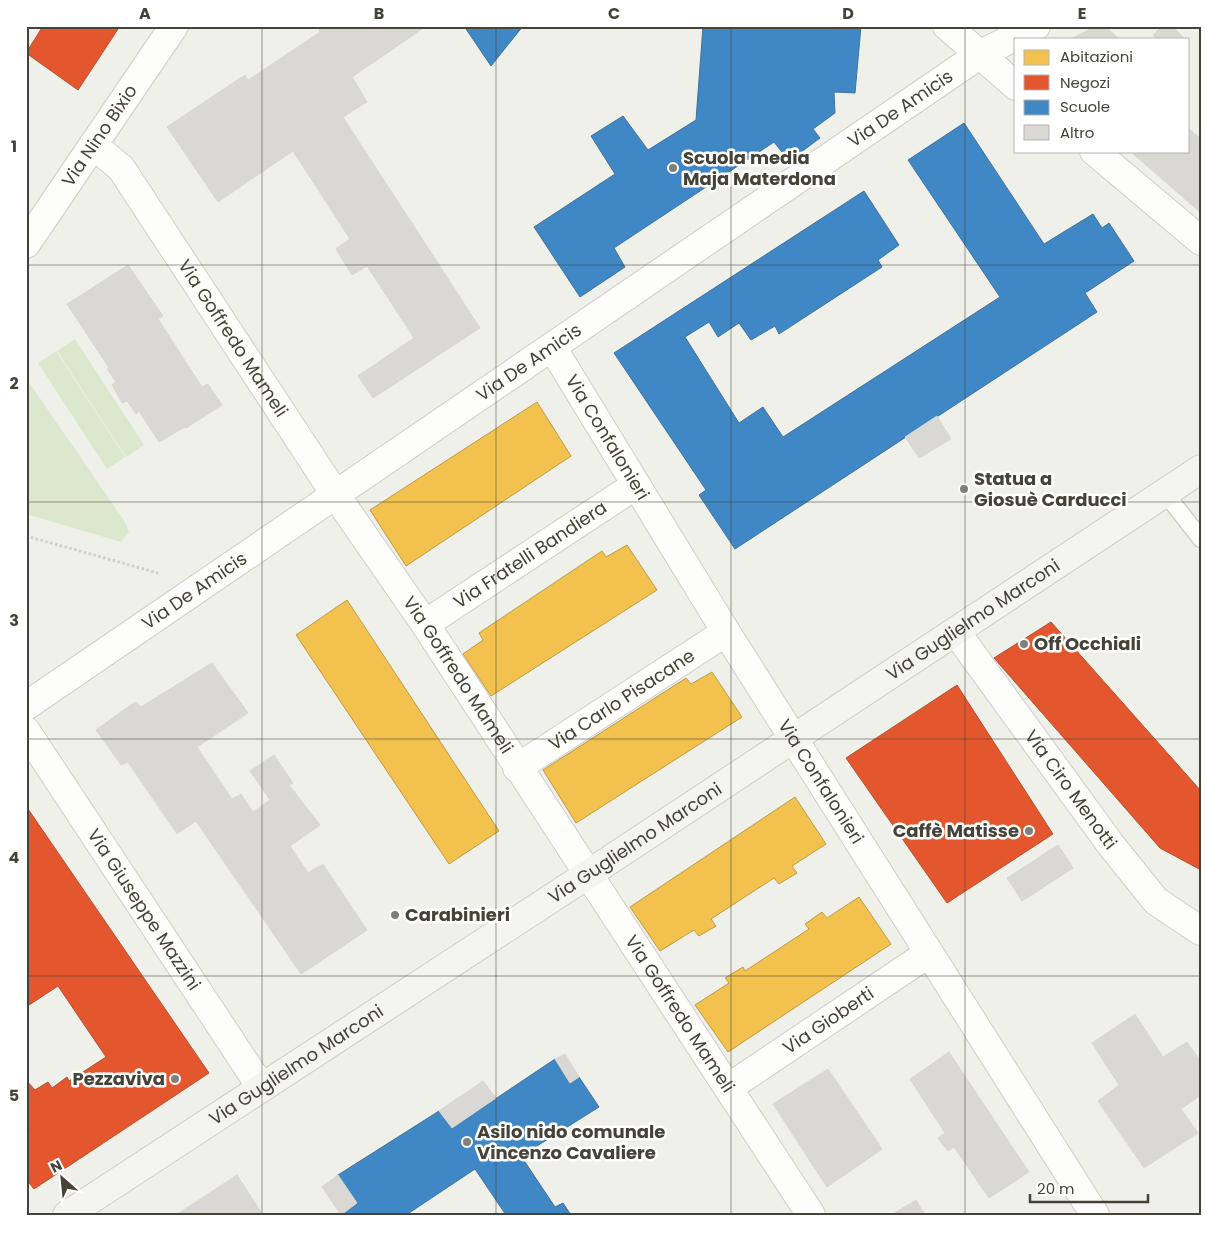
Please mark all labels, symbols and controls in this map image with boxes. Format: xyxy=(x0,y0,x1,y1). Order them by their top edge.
text: A xyxy=(139,2,151,25)
text: B xyxy=(374,2,384,25)
text: C xyxy=(608,2,620,25)
text: D xyxy=(842,2,854,25)
text: E xyxy=(1078,2,1086,25)
legend xyxy=(1014,38,1190,152)
text: Abitazioni xyxy=(1060,46,1133,67)
street label: Via De Amicis xyxy=(843,63,958,153)
text: Negozi xyxy=(1060,72,1110,93)
street label: Via Nino Bixio xyxy=(56,79,143,191)
text: Scuole xyxy=(1060,96,1110,117)
text: Altro xyxy=(1060,122,1094,143)
text: 1 xyxy=(11,135,17,158)
place label: Scuola media Maja Materdona xyxy=(683,145,836,191)
marker: Scuola media Maja Materdona xyxy=(667,162,679,174)
street label: Via Goffredo Mameli xyxy=(172,254,294,422)
street label: Via De Amicis xyxy=(471,317,586,407)
street label: Via Confalonieri xyxy=(560,370,656,505)
text: 2 xyxy=(9,372,19,395)
place label: Statua a Giosuè Carducci xyxy=(974,466,1127,512)
marker: Statua a Giosuè Carducci xyxy=(958,483,970,495)
street label: Via Fratelli Bandiera xyxy=(448,495,611,614)
street label: Via De Amicis xyxy=(137,546,252,635)
street label: Via Guglielmo Marconi xyxy=(881,553,1064,686)
street label: Via Goffredo Mameli xyxy=(397,591,519,758)
text: 3 xyxy=(9,609,19,632)
place label: Off Occhiali xyxy=(1034,631,1141,656)
marker: Off Occhiali xyxy=(1018,638,1030,650)
street label: Via Carlo Pisacane xyxy=(544,643,699,756)
street label: Via Confalonieri xyxy=(772,714,870,848)
street label: Via Ciro Menotti xyxy=(1019,724,1123,855)
street label: Via Guglielmo Marconi xyxy=(543,776,727,909)
place label: Caffè Matisse xyxy=(893,818,1019,843)
street label: Via Giuseppe Mazzini xyxy=(82,824,207,995)
marker: Caffè Matisse xyxy=(1023,825,1035,837)
text: 4 xyxy=(9,846,20,869)
place label: Carabinieri xyxy=(405,902,510,927)
marker: Carabinieri xyxy=(389,909,401,921)
street label: Via Goffredo Mameli xyxy=(619,930,741,1097)
street label: Via Gioberti xyxy=(778,981,879,1060)
street label: Via Guglielmo Marconi xyxy=(204,998,388,1131)
place label: Pezzaviva xyxy=(73,1066,165,1091)
marker: Pezzaviva xyxy=(169,1073,181,1085)
text: 5 xyxy=(9,1084,19,1107)
place label: Asilo nido comunale Vincenzo Cavaliere xyxy=(477,1119,665,1165)
marker: Asilo nido comunale Vincenzo Cavaliere xyxy=(461,1136,473,1148)
north arrow xyxy=(38,1154,88,1204)
text: N xyxy=(47,1155,65,1178)
scale bar xyxy=(1030,1171,1147,1203)
text: 20 m xyxy=(1037,1178,1075,1199)

